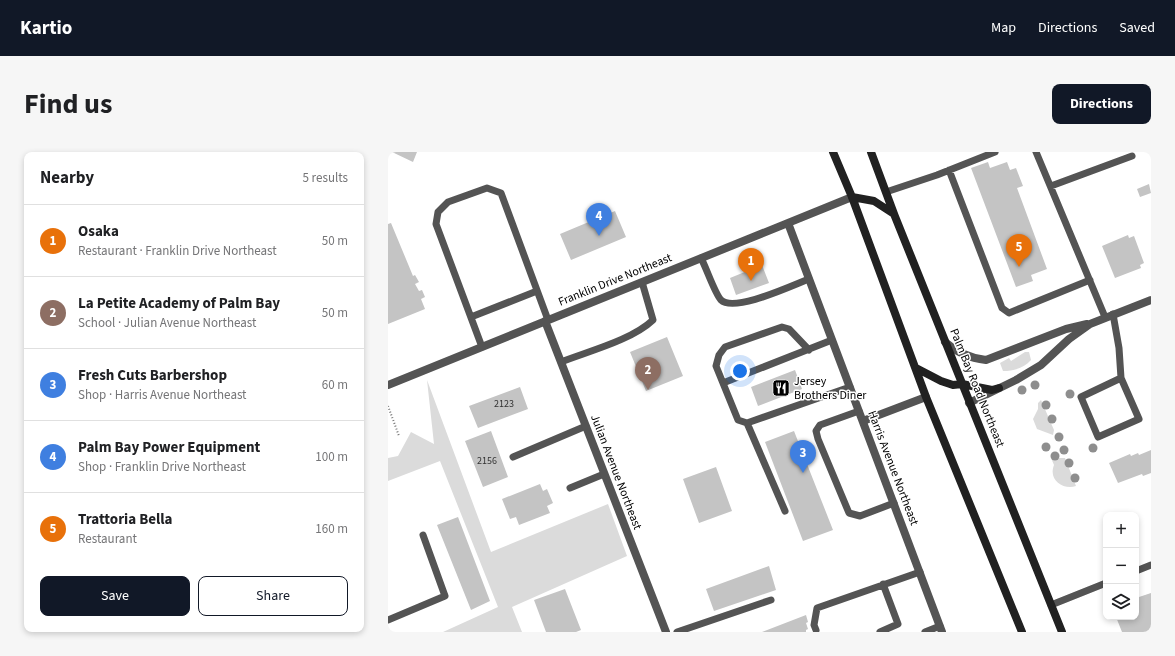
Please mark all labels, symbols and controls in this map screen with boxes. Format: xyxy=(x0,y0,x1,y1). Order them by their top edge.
text: Kartio xyxy=(20,15,72,42)
text: Map xyxy=(991,18,1016,38)
text: Directions xyxy=(1038,18,1097,38)
text: Saved xyxy=(1119,18,1155,38)
text: Find us xyxy=(24,84,112,124)
button: Directions xyxy=(1052,84,1151,124)
text: Nearby xyxy=(40,166,94,190)
text: 5 results xyxy=(303,169,348,187)
pin: 4 xyxy=(586,203,612,236)
text: Osaka xyxy=(78,221,119,242)
text: 1 xyxy=(50,232,56,250)
text: 50 m xyxy=(322,232,348,250)
pin: 5 xyxy=(1006,234,1032,267)
text: Restaurant · Franklin Drive Northeast xyxy=(78,242,277,260)
pin: 1 xyxy=(738,248,764,281)
street label: Franklin Drive Northeast xyxy=(556,249,674,311)
text: La Petite Academy of Palm Bay xyxy=(78,293,280,314)
text: 2 xyxy=(50,304,56,322)
text: 50 m xyxy=(322,304,348,322)
text: School · Julian Avenue Northeast xyxy=(78,314,256,332)
street label: Palm Bay Road Northeast xyxy=(945,326,1009,450)
pin: 2 xyxy=(635,357,661,390)
your location xyxy=(730,361,750,381)
text: Fresh Cuts Barbershop xyxy=(78,365,227,386)
place label: Jersey Brothers Diner xyxy=(794,373,867,404)
text: 3 xyxy=(50,376,56,394)
text: 60 m xyxy=(322,376,348,394)
restaurant icon: Jersey Brothers Diner xyxy=(771,378,791,398)
text: Shop · Harris Avenue Northeast xyxy=(78,386,247,404)
house number: 2123 xyxy=(494,397,514,411)
street label: Harris Avenue Northeast xyxy=(863,408,923,528)
street label: Julian Avenue Northeast xyxy=(586,412,646,532)
text: Palm Bay Power Equipment xyxy=(78,437,260,458)
pin: 3 xyxy=(790,440,816,473)
text: 4 xyxy=(50,448,56,466)
text: 100 m xyxy=(315,448,348,466)
house number: 2156 xyxy=(477,454,497,468)
text: Shop · Franklin Drive Northeast xyxy=(78,458,246,476)
text: Trattoria Bella xyxy=(78,509,172,530)
map controls xyxy=(1103,512,1139,620)
button: + xyxy=(1103,512,1139,548)
text: 5 xyxy=(50,520,56,538)
text: 160 m xyxy=(315,520,348,538)
text: Restaurant xyxy=(78,530,137,548)
button: − xyxy=(1103,548,1139,584)
button: Save xyxy=(40,576,190,616)
button: Share xyxy=(198,576,348,616)
button: layers xyxy=(1103,584,1139,620)

